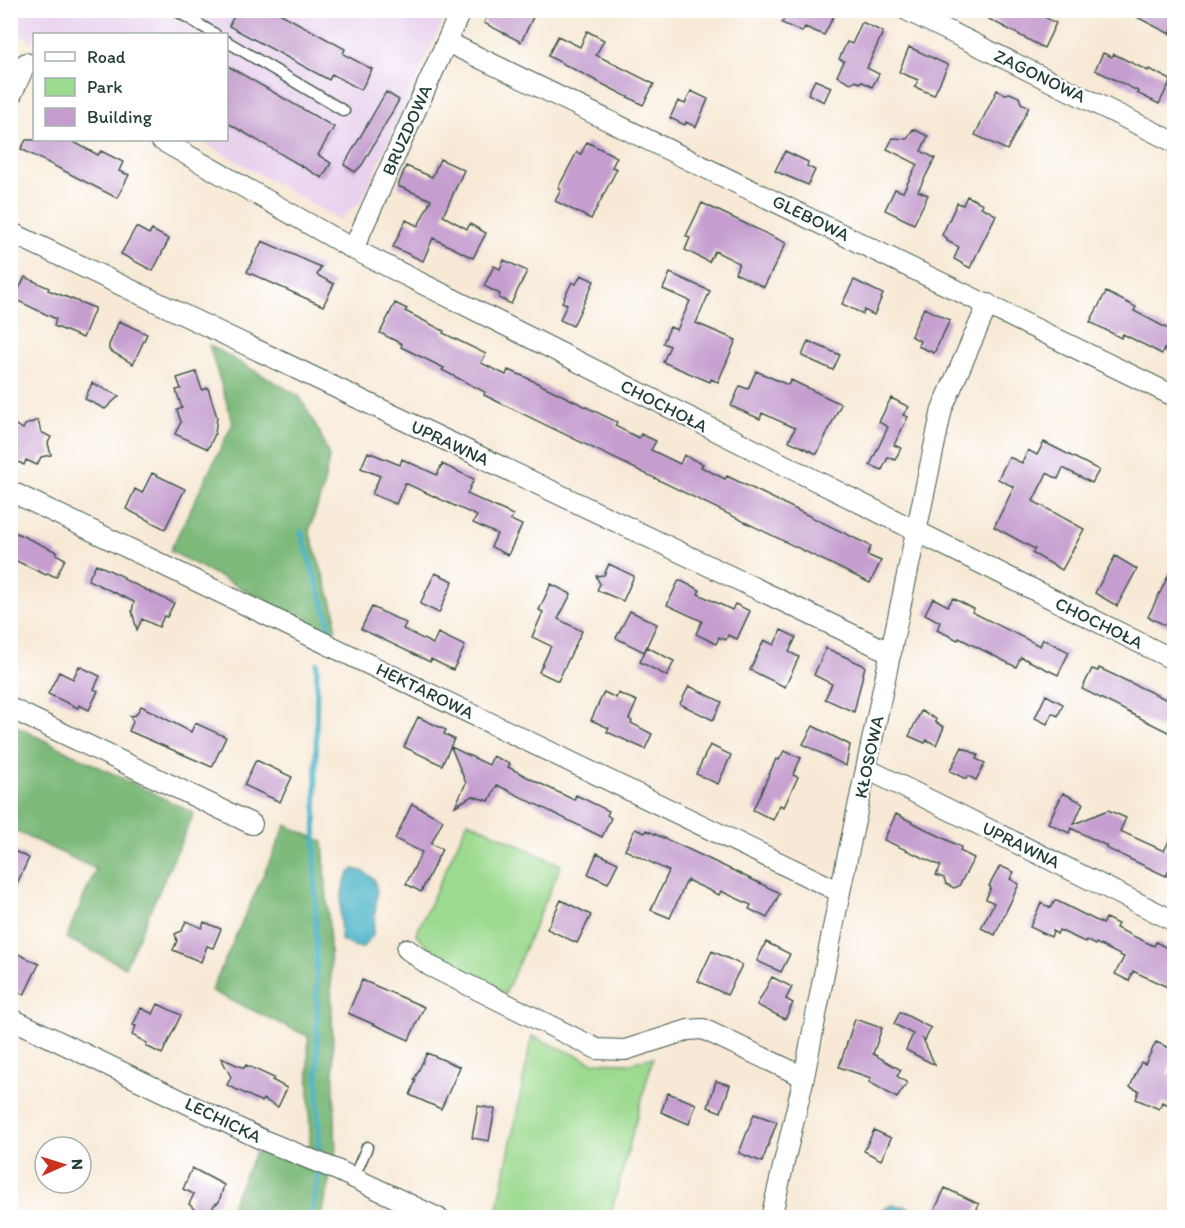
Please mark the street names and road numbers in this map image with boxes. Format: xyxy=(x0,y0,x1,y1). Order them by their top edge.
street label: ZAGONOWA xyxy=(991,44,1090,108)
street label: BRUZDOWA xyxy=(377,81,437,179)
street label: GLEBOWA xyxy=(769,190,854,246)
street label: CHOCHOŁA xyxy=(617,375,712,438)
street label: UPRAWNA xyxy=(407,415,493,471)
street label: CHOCHOŁA xyxy=(1051,592,1147,654)
street label: HEKTAROWA xyxy=(373,658,478,724)
street label: KŁOSOWA xyxy=(850,713,889,800)
street label: UPRAWNA xyxy=(978,817,1064,873)
street label: LECHICKA xyxy=(181,1092,265,1148)

